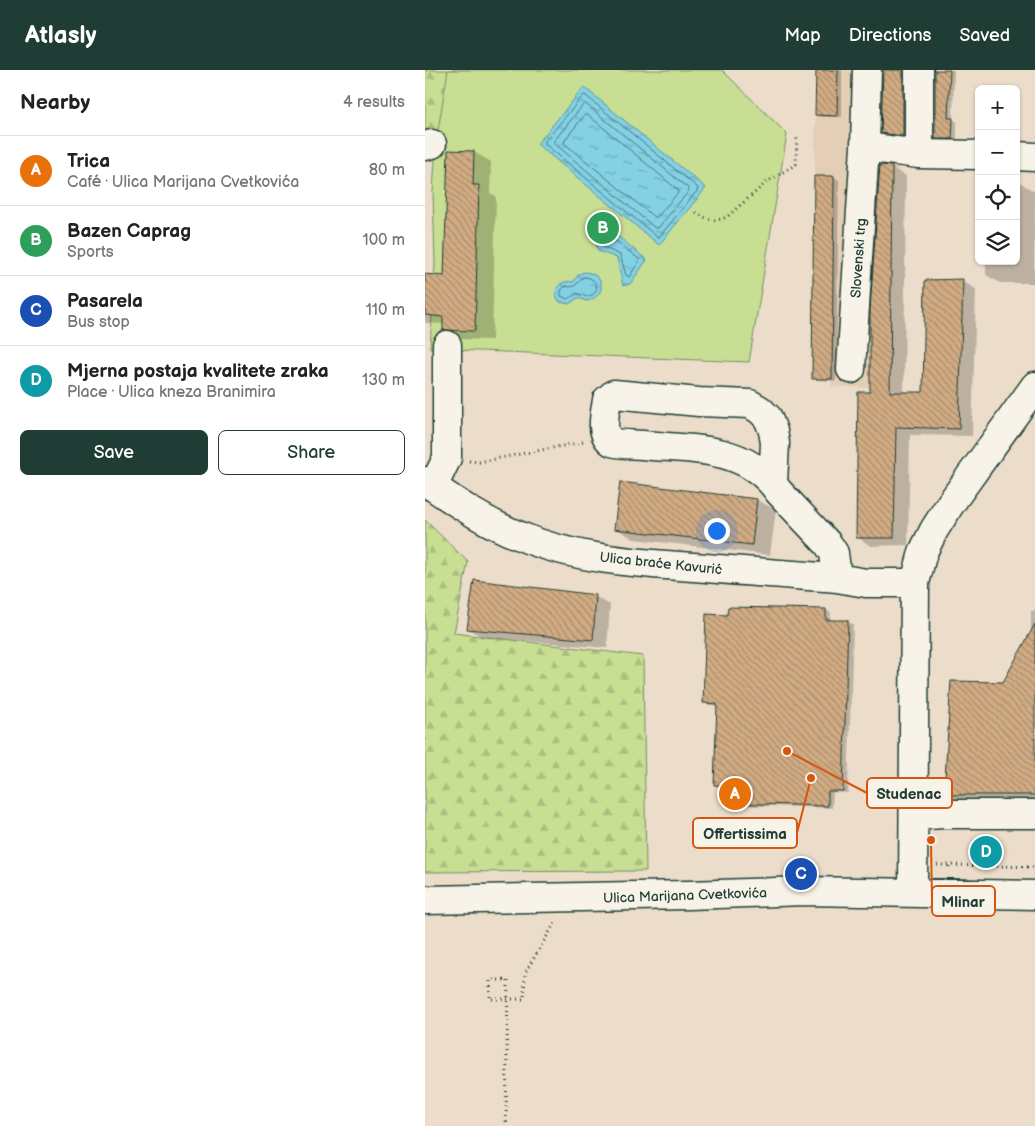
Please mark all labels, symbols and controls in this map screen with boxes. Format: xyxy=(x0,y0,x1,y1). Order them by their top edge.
text: Atlasly xyxy=(25,21,96,50)
text: Map xyxy=(785,25,821,46)
text: Directions xyxy=(849,25,931,46)
text: Saved xyxy=(959,25,1010,46)
map controls xyxy=(975,85,1020,265)
button: + xyxy=(975,85,1020,130)
text: Nearby xyxy=(20,90,90,115)
text: 4 results xyxy=(343,93,405,112)
button: − xyxy=(975,130,1020,175)
text: Trica xyxy=(67,150,110,173)
text: A xyxy=(31,161,41,180)
text: 80 m xyxy=(369,161,405,180)
text: Café · Ulica Marijana Cvetkovića xyxy=(67,173,299,192)
button: locate xyxy=(975,175,1020,220)
pin: B xyxy=(587,209,619,247)
street label: Slovenski trg xyxy=(847,217,870,299)
text: Bazen Caprag xyxy=(67,220,191,243)
button: layers xyxy=(975,220,1020,265)
text: B xyxy=(30,231,42,250)
text: 100 m xyxy=(362,231,405,250)
text: Sports xyxy=(67,243,114,262)
text: Pasarela xyxy=(67,290,143,313)
text: C xyxy=(30,301,42,320)
text: 110 m xyxy=(366,301,405,320)
text: Bus stop xyxy=(67,313,130,332)
text: Mjerna postaja kvalitete zraka xyxy=(67,360,329,383)
text: D xyxy=(30,371,42,390)
text: 130 m xyxy=(362,371,405,390)
text: Place · Ulica kneza Branimira xyxy=(67,383,276,402)
button: Save xyxy=(20,430,208,475)
button: Share xyxy=(218,430,405,475)
your location xyxy=(704,518,730,544)
street label: Ulica braće Kavurić xyxy=(599,549,724,578)
pin: A xyxy=(719,775,751,813)
callout: Studenac xyxy=(867,778,952,808)
text: Studenac xyxy=(876,785,942,804)
callout: Offertissima xyxy=(693,818,797,848)
text: Offertissima xyxy=(703,825,787,844)
pin: D xyxy=(970,833,1002,871)
pin: C xyxy=(785,855,817,893)
street label: Ulica Marijana Cvetkovića xyxy=(603,884,767,907)
callout: Mlinar xyxy=(932,886,995,916)
text: Mlinar xyxy=(941,893,986,912)

